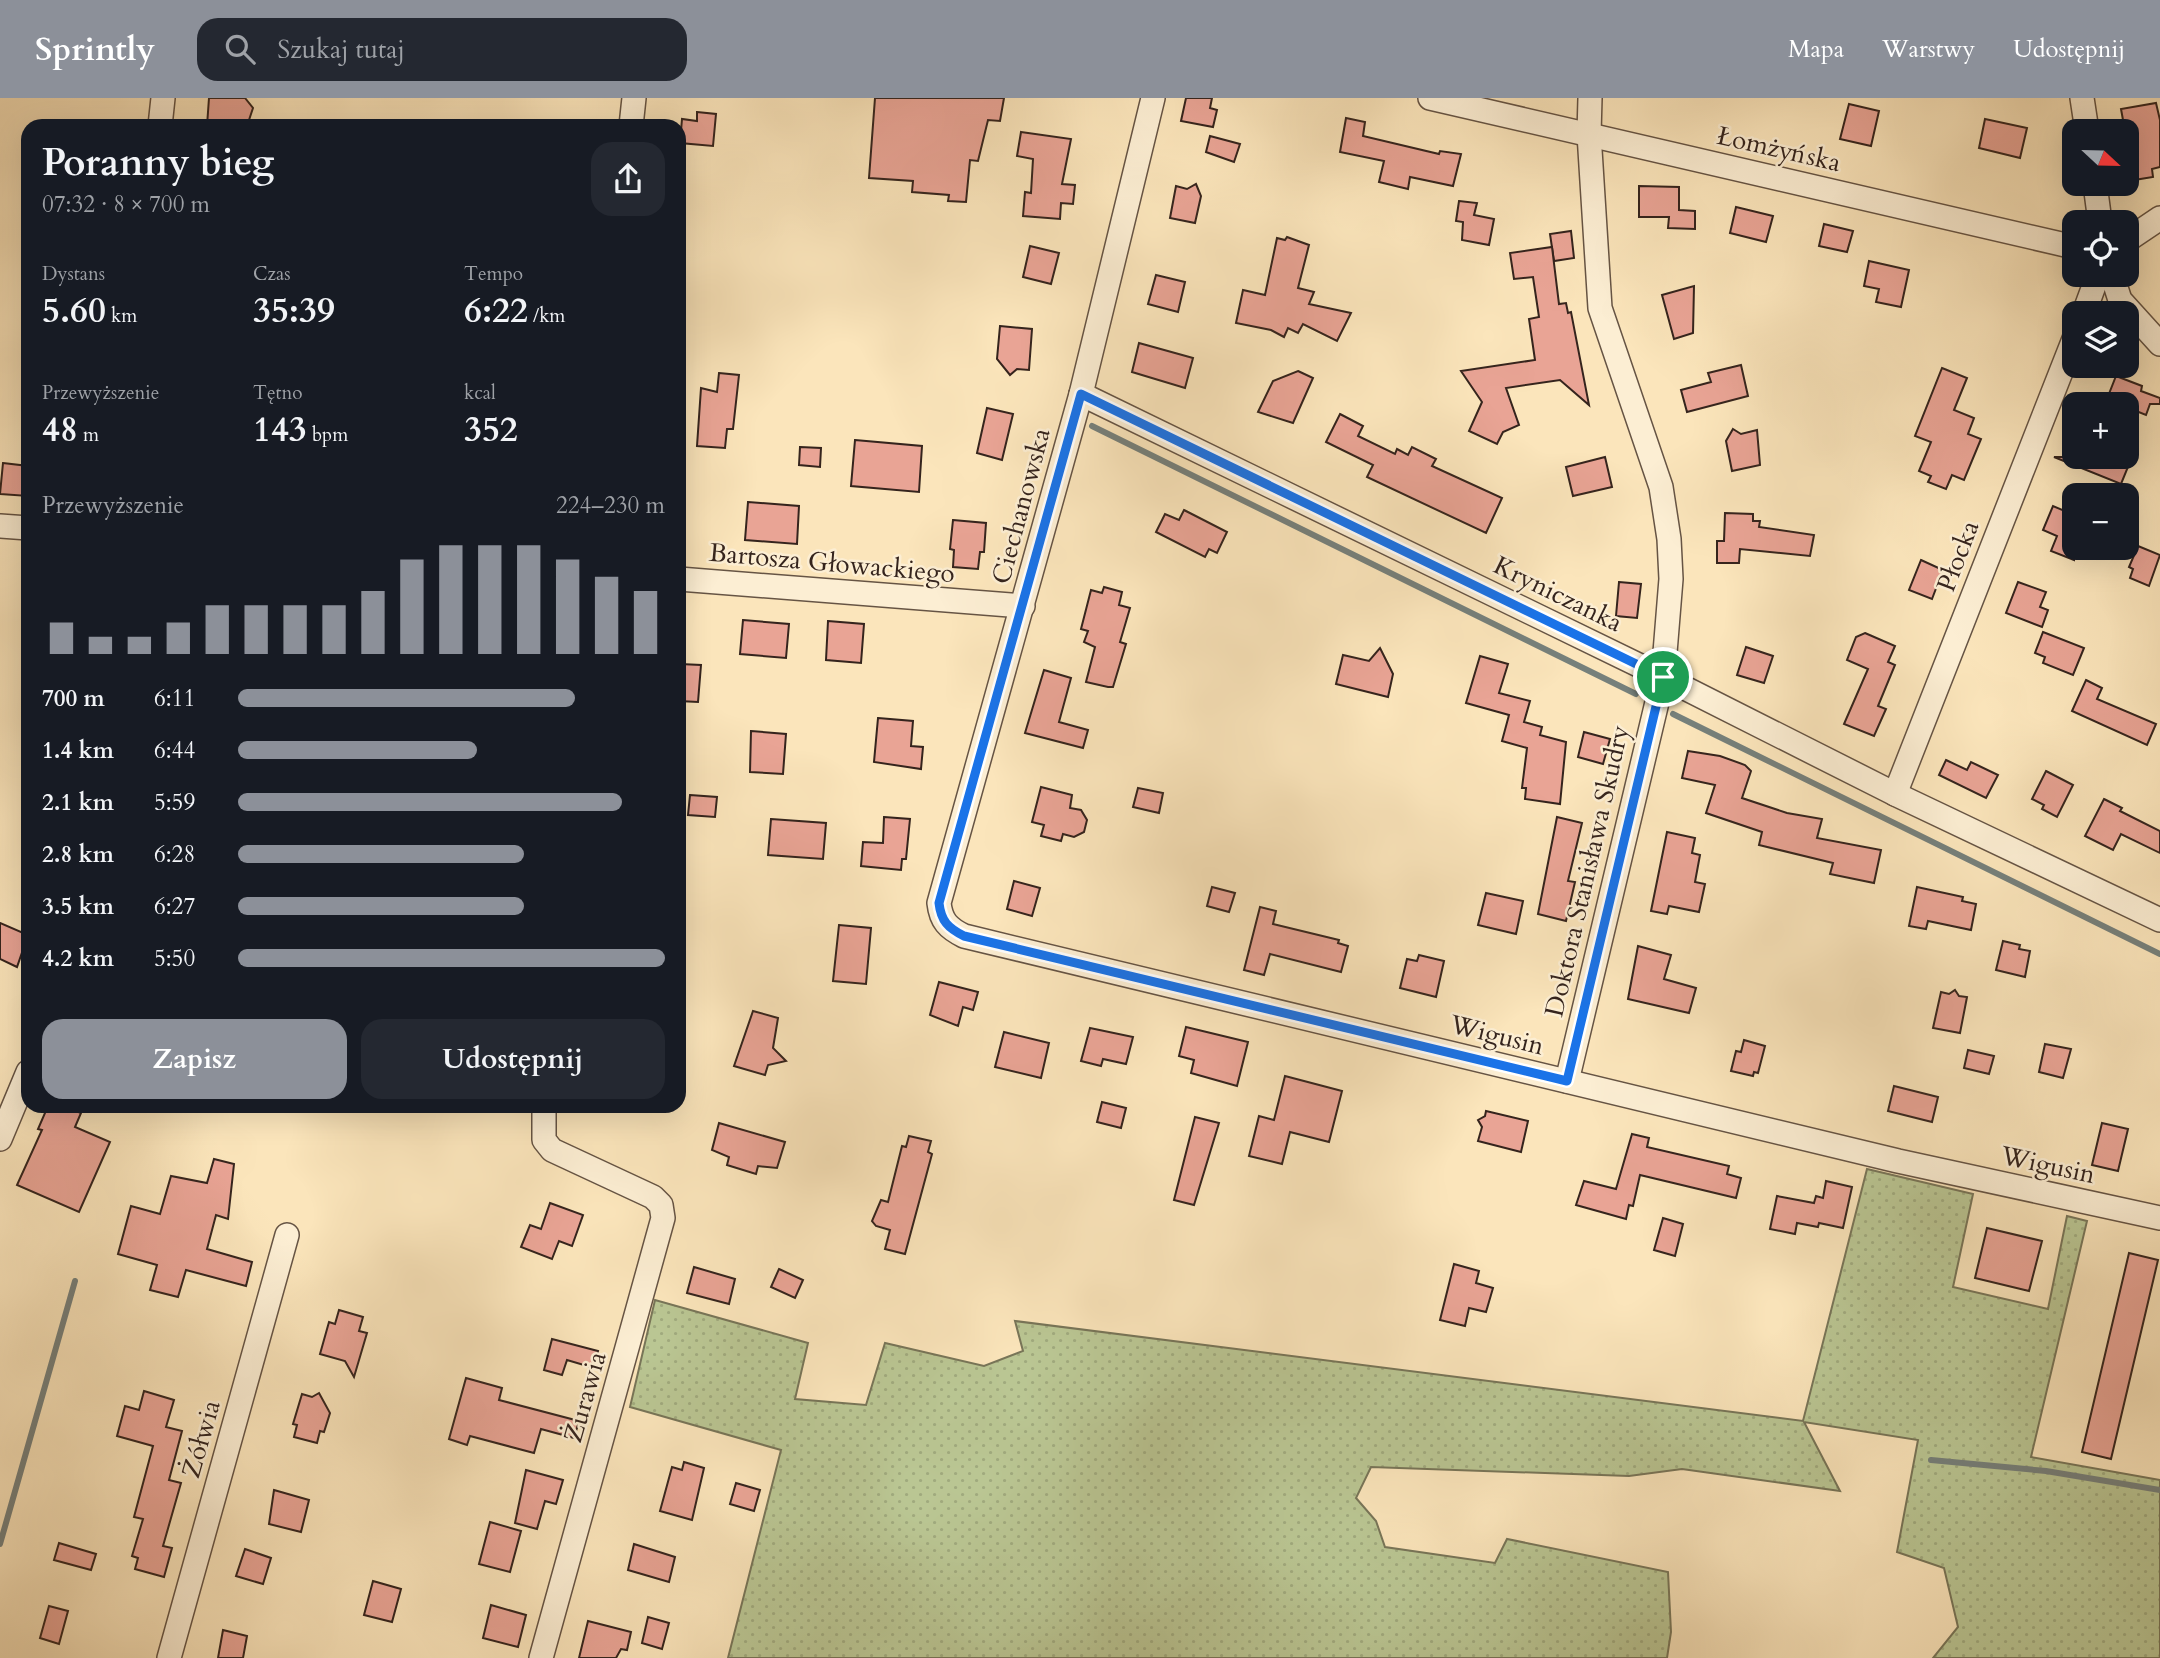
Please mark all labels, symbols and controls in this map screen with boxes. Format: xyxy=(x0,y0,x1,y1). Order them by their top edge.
search box xyxy=(197,18,687,81)
text: Sprintly xyxy=(35,27,155,72)
icon: search xyxy=(221,30,259,68)
text: Szukaj tutaj xyxy=(277,32,405,67)
text: Mapa xyxy=(1788,33,1844,66)
text: Warstwy xyxy=(1882,33,1975,66)
text: Udostępnij xyxy=(2013,33,2125,66)
street label: Łomżyńska xyxy=(1714,118,1844,180)
north arrow xyxy=(2062,119,2138,196)
map controls xyxy=(2062,119,2139,560)
text: Poranny bieg xyxy=(42,137,274,189)
button: share xyxy=(591,142,665,216)
text: 07:32 · 8 × 700 m xyxy=(42,189,210,220)
button: locate xyxy=(2062,210,2139,287)
text: Dystans xyxy=(42,261,105,287)
text: Czas xyxy=(253,261,291,287)
text: Tempo xyxy=(464,261,523,287)
text: 5.60 xyxy=(42,287,106,335)
text: 35:39 xyxy=(253,287,335,335)
text: 6:22 xyxy=(464,287,528,335)
button: layers xyxy=(2062,301,2139,378)
text: km xyxy=(106,303,137,329)
text: /km xyxy=(528,303,565,329)
text: Przewyższenie xyxy=(42,380,159,406)
text: Tętno xyxy=(253,380,303,406)
text: kcal xyxy=(464,380,496,406)
button: + xyxy=(2062,392,2139,469)
text: 48 xyxy=(42,406,78,454)
text: 143 xyxy=(253,406,307,454)
text: 352 xyxy=(464,406,518,454)
text: m xyxy=(78,422,99,448)
text: bpm xyxy=(307,422,348,448)
street label: Ciechanowska xyxy=(983,424,1059,588)
button: − xyxy=(2062,483,2139,560)
text: Przewyższenie xyxy=(42,490,184,521)
text: 224–230 m xyxy=(556,490,665,521)
street label: Płocka xyxy=(1928,515,1988,597)
street label: Bartosza Głowackiego xyxy=(708,535,956,591)
street label: Kryniczanka xyxy=(1488,548,1628,640)
pin xyxy=(1633,647,1693,707)
icon: arrive xyxy=(1644,658,1682,696)
text: 700 m xyxy=(42,683,105,714)
text: 6:11 xyxy=(154,683,195,714)
street label: Doktora Stanisława Skudry xyxy=(1536,722,1638,1020)
text: 1.4 km xyxy=(42,735,114,766)
text: 6:44 xyxy=(154,735,195,766)
text: 2.1 km xyxy=(42,787,114,818)
text: 5:59 xyxy=(154,787,195,818)
text: 2.8 km xyxy=(42,839,114,870)
text: 6:28 xyxy=(154,839,195,870)
text: 3.5 km xyxy=(42,891,114,922)
text: 6:27 xyxy=(154,891,195,922)
text: 4.2 km xyxy=(42,943,114,974)
text: 5:50 xyxy=(154,943,195,974)
street label: Wigusin xyxy=(1445,1006,1548,1064)
button: Zapisz xyxy=(42,1019,347,1099)
button: Udostępnij xyxy=(361,1019,665,1099)
street label: Wigusin xyxy=(1997,1138,2099,1192)
street label: Żurawia xyxy=(555,1348,615,1446)
street label: Żółwia xyxy=(173,1396,229,1482)

